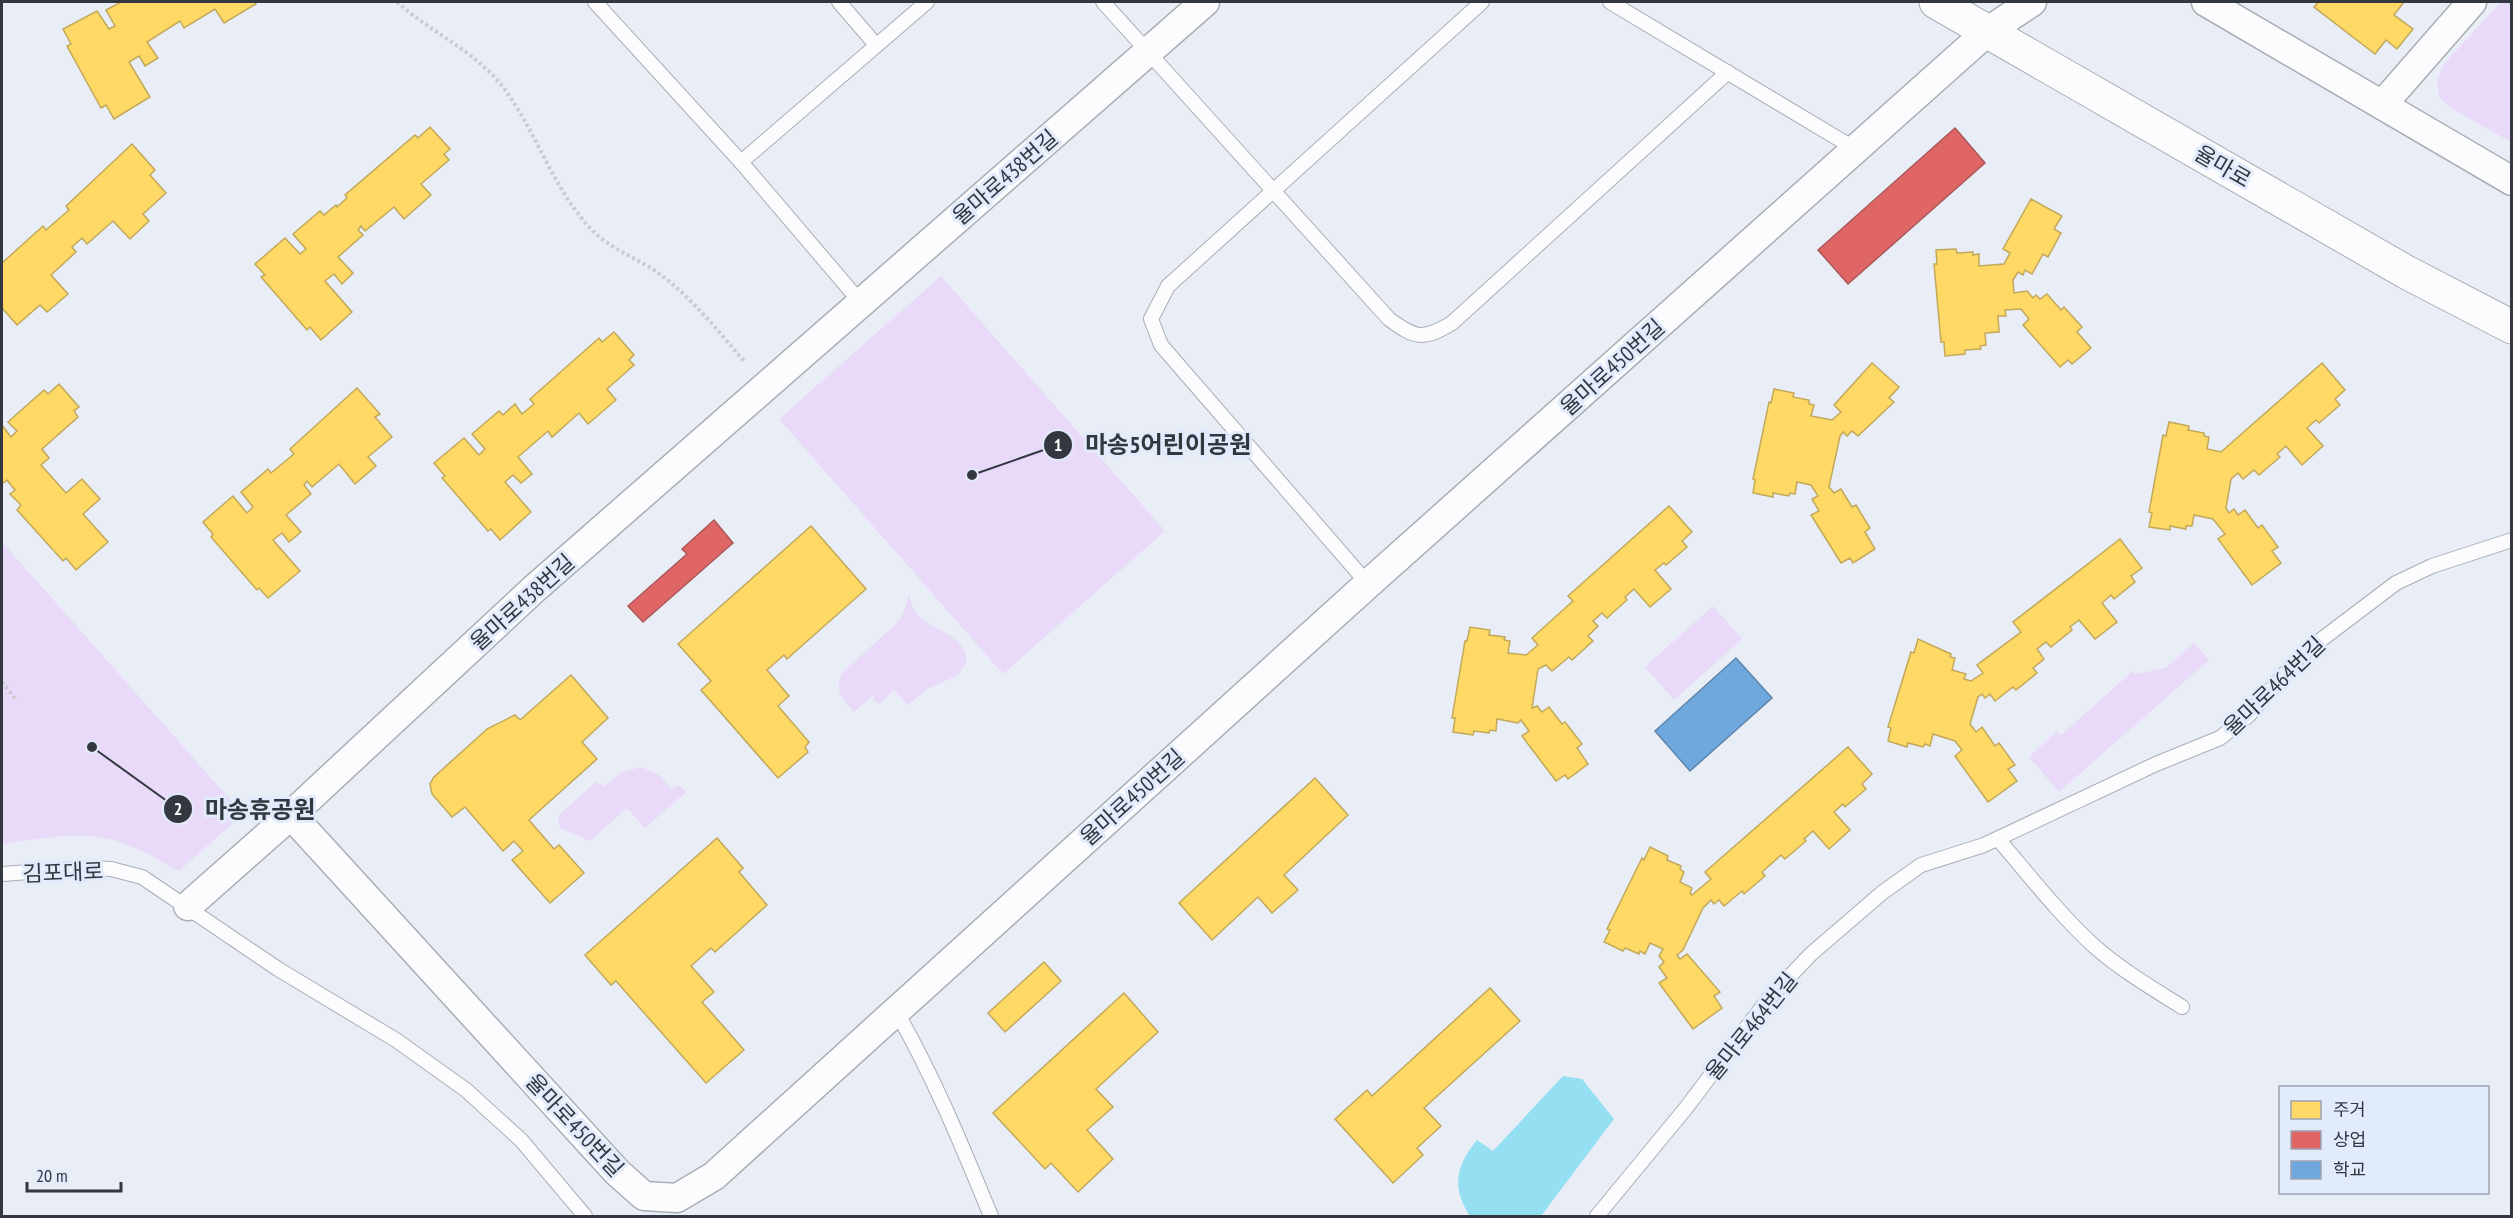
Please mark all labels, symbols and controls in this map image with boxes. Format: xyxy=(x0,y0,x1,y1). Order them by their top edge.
street label: 율마로438번길 xyxy=(946,123,1064,231)
street label: 율마로 xyxy=(2190,139,2256,193)
street label: 율마로450번길 xyxy=(1554,313,1670,421)
callout: 마송5어린이공원 xyxy=(1043,424,1263,466)
text: 마송5어린이공원 xyxy=(1085,429,1251,460)
text: 1 xyxy=(1054,433,1062,456)
street label: 율마로438번길 xyxy=(464,548,580,656)
street label: 율마로464번길 xyxy=(2217,630,2331,742)
street label: 율마로450번길 xyxy=(1074,743,1190,851)
callout: 마송휴공원 xyxy=(163,788,327,830)
text: 마송휴공원 xyxy=(205,794,315,825)
text: 2 xyxy=(174,797,182,820)
street label: 김포대로 xyxy=(22,857,104,887)
street label: 율마로464번길 xyxy=(1699,966,1803,1086)
street label: 율마로450번길 xyxy=(520,1068,630,1182)
legend xyxy=(2279,1086,2489,1194)
text: 주거 xyxy=(2333,1098,2366,1121)
text: 상업 xyxy=(2333,1128,2366,1151)
scale bar xyxy=(27,1155,122,1193)
text: 학교 xyxy=(2333,1158,2366,1181)
text: 20 m xyxy=(36,1164,68,1187)

